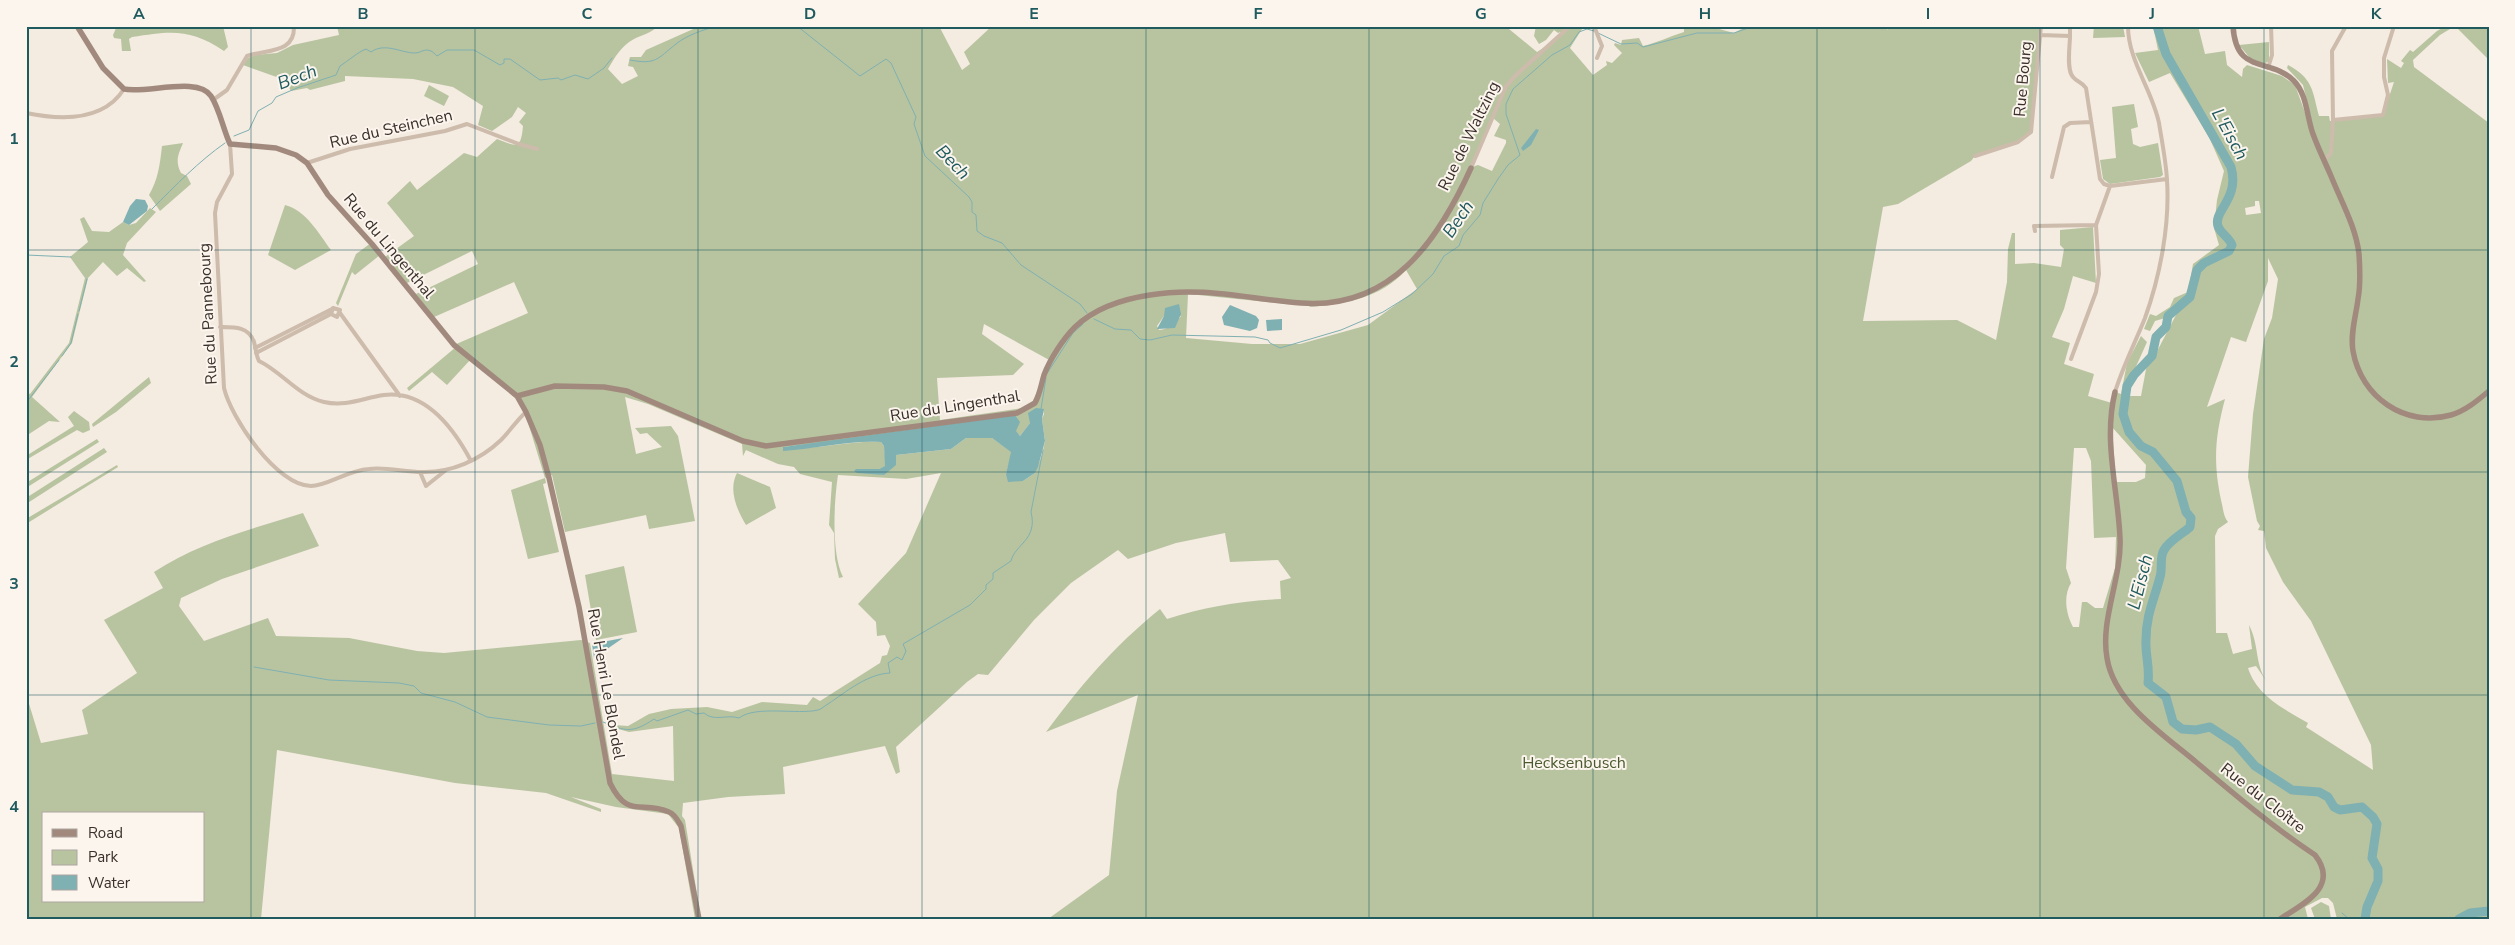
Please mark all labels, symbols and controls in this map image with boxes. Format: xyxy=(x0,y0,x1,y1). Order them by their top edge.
text: A xyxy=(133,3,145,25)
text: B xyxy=(357,3,369,25)
text: C xyxy=(582,3,593,25)
text: D xyxy=(804,3,816,25)
text: E xyxy=(1029,3,1039,25)
text: F xyxy=(1254,3,1263,25)
text: G xyxy=(1475,3,1487,25)
text: H xyxy=(1699,3,1711,25)
text: I xyxy=(1926,3,1930,25)
text: J xyxy=(2148,3,2155,25)
text: K xyxy=(2371,3,2383,25)
street label: Rue Bourg xyxy=(2009,40,2037,118)
water label: Bech xyxy=(274,59,320,95)
street label: Rue de Waltzing xyxy=(1433,78,1505,194)
street label: Rue du Steinchen xyxy=(327,104,455,154)
water label: L'Eisch xyxy=(2206,104,2254,164)
text: 1 xyxy=(9,128,19,150)
water label: Bech xyxy=(930,139,976,185)
street label: Rue du Lingenthal xyxy=(338,189,440,303)
water label: Bech xyxy=(1437,196,1479,242)
street label: Rue du Pannebourg xyxy=(193,243,223,385)
text: 2 xyxy=(9,351,19,373)
street label: Rue du Lingenthal xyxy=(889,385,1022,427)
water label: L'Eisch xyxy=(2122,552,2158,612)
text: 3 xyxy=(9,573,19,595)
street label: Rue Henri Le Blondel xyxy=(582,607,630,761)
park label: Hecksenbusch xyxy=(1522,752,1626,774)
street label: Rue du Cloître xyxy=(2216,758,2310,838)
text: 4 xyxy=(9,796,19,818)
legend xyxy=(42,812,205,902)
text: Road xyxy=(88,823,123,843)
text: Park xyxy=(88,847,118,867)
text: Water xyxy=(88,873,131,893)

